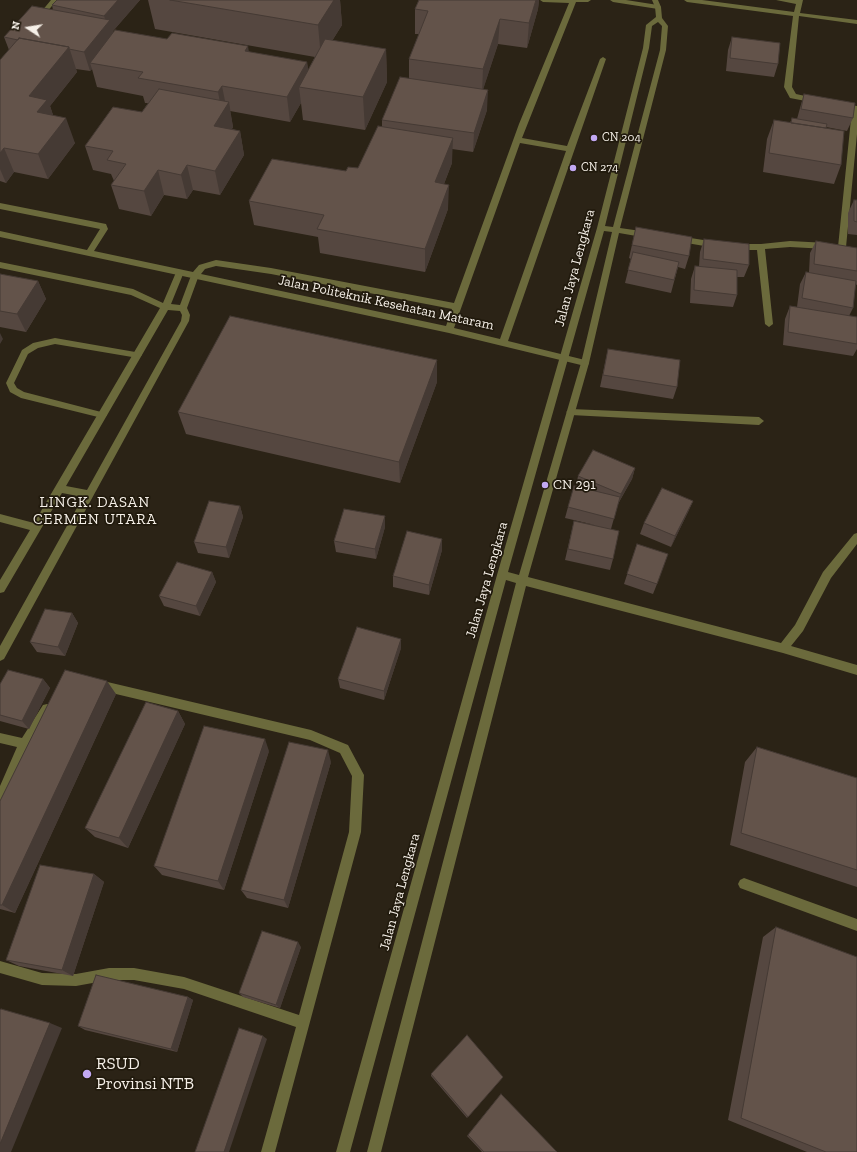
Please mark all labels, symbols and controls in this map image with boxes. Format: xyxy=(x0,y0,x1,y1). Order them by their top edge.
north arrow xyxy=(8,8,48,48)
text: N xyxy=(9,20,23,31)
place label: CN 204 xyxy=(602,131,641,145)
marker: CN 204 xyxy=(589,133,599,143)
place label: CN 274 xyxy=(581,161,618,175)
marker: CN 274 xyxy=(568,163,578,173)
street label: Jalan Jaya Lengkara xyxy=(551,208,599,328)
street label: Jalan Politeknik Kesehatan Mataram xyxy=(277,272,495,334)
place label: CN 291 xyxy=(553,477,596,493)
marker: CN 291 xyxy=(540,480,550,490)
district label: LINGK. DASAN CERMEN UTARA xyxy=(33,494,157,529)
street label: Jalan Jaya Lengkara xyxy=(462,520,512,640)
street label: Jalan Jaya Lengkara xyxy=(376,832,424,952)
place label: RSUD Provinsi NTB xyxy=(96,1054,194,1094)
marker: RSUD Provinsi NTB xyxy=(81,1068,93,1080)

